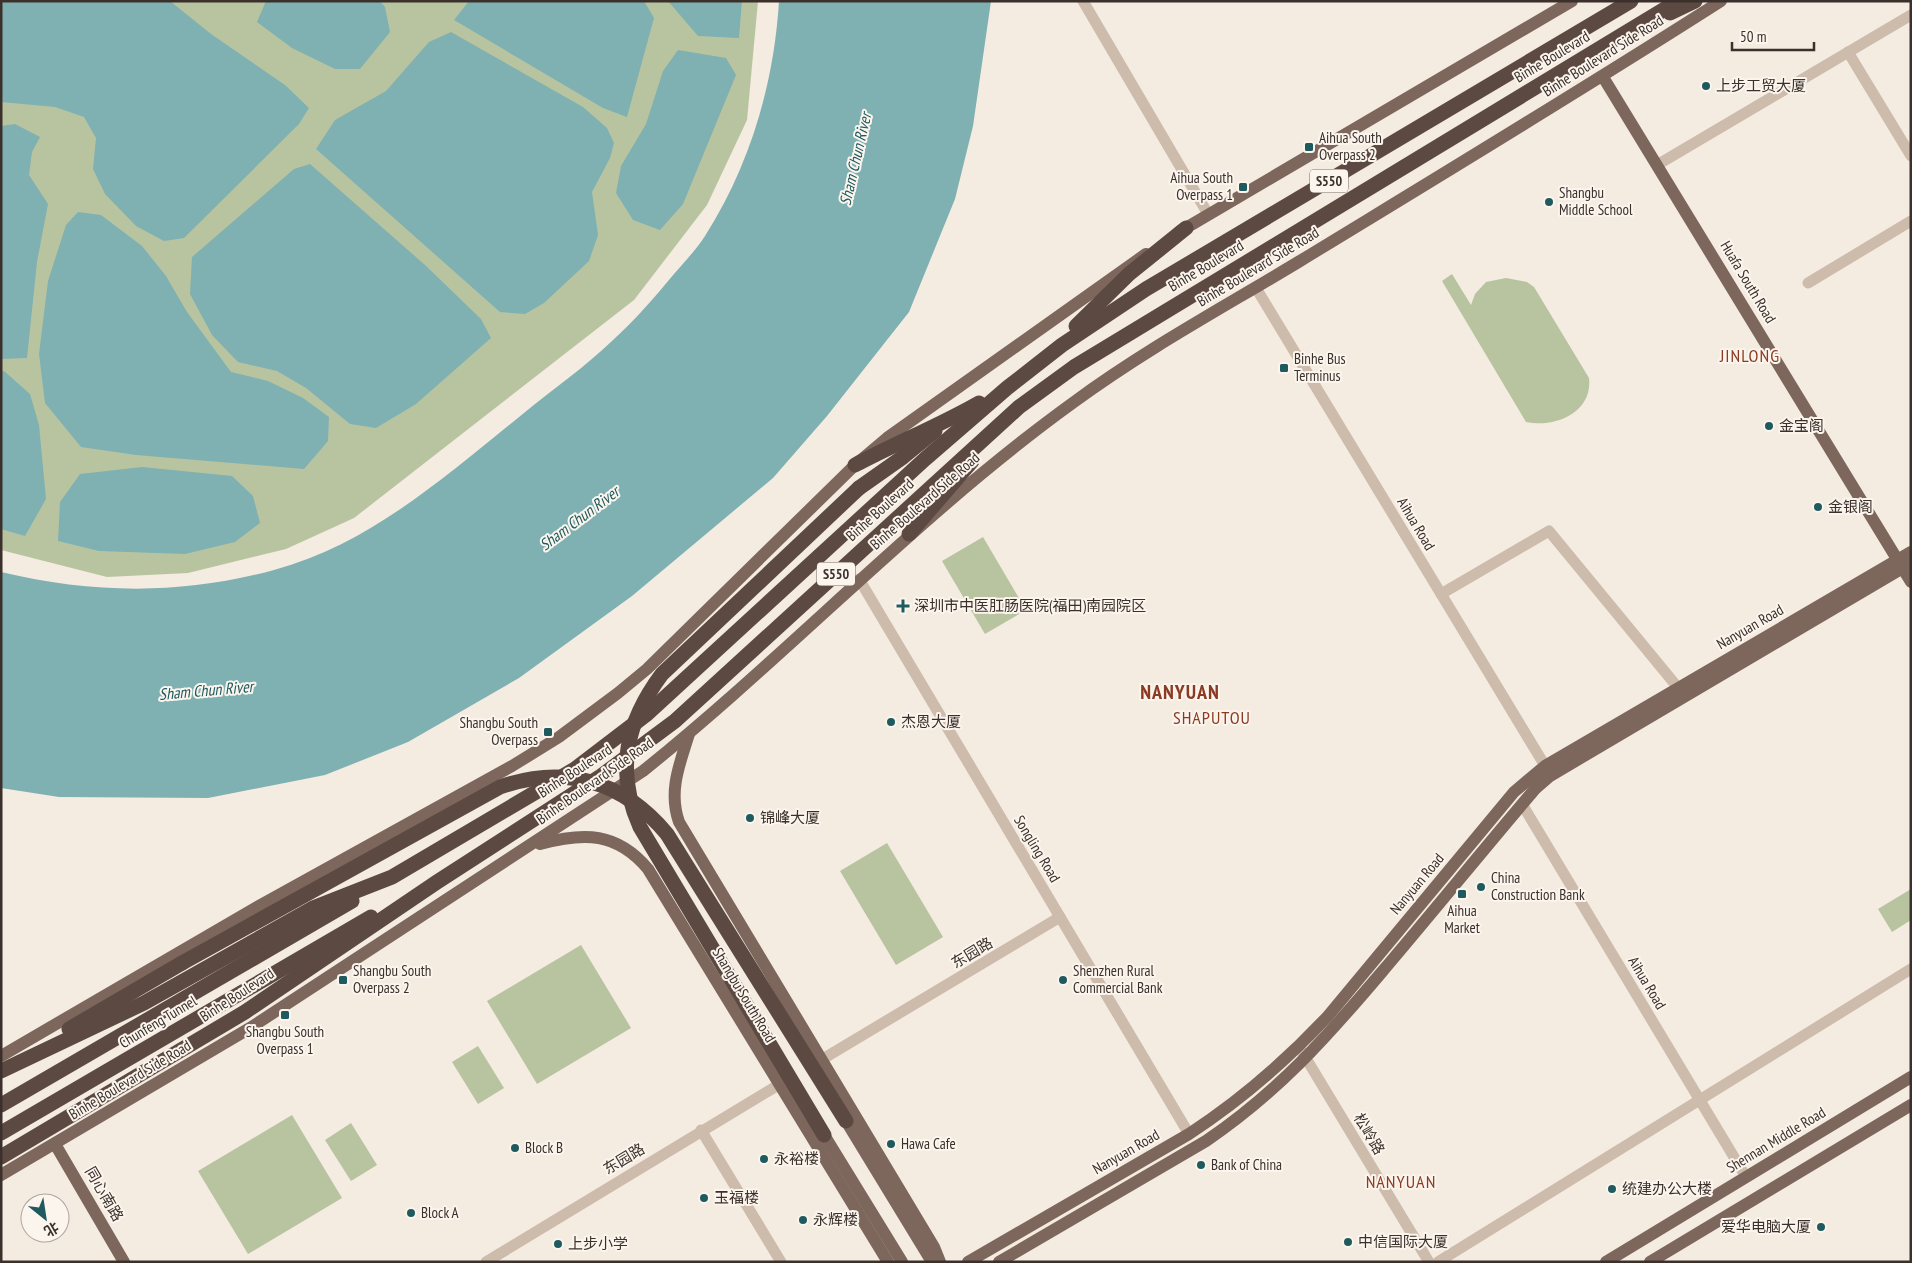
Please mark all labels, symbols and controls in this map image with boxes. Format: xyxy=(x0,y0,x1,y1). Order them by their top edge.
street label: Binhe Boulevard Side Road xyxy=(1539,12,1667,100)
scale bar xyxy=(1732,20,1814,52)
street label: Binhe Boulevard xyxy=(1511,27,1593,87)
text: 50 m xyxy=(1740,27,1766,46)
place label: 上步工贸大厦 xyxy=(1716,76,1806,95)
marker: 上步工贸大厦 xyxy=(1700,80,1712,92)
water label: Sham Chun River xyxy=(835,108,876,207)
place label: Aihua South Overpass 2 xyxy=(1319,128,1382,164)
marker: Aihua South Overpass 2 xyxy=(1303,141,1315,153)
place label: Aihua South Overpass 1 xyxy=(1170,168,1233,204)
road number: S550 xyxy=(1310,170,1348,192)
marker: Aihua South Overpass 1 xyxy=(1237,181,1249,193)
place label: Shangbu Middle School xyxy=(1559,183,1633,219)
marker: Shangbu Middle School xyxy=(1543,196,1555,208)
street label: Binhe Boulevard Side Road xyxy=(1193,223,1322,311)
street label: Binhe Boulevard xyxy=(1165,236,1247,296)
street label: Huafa South Road xyxy=(1716,237,1780,326)
district label: JINLONG xyxy=(1719,344,1780,367)
place label: Binhe Bus Terminus xyxy=(1294,349,1346,385)
marker: Binhe Bus Terminus xyxy=(1278,362,1290,374)
place label: 金宝阁 xyxy=(1779,416,1824,435)
marker: 金宝阁 xyxy=(1763,420,1775,432)
street label: Binhe Boulevard Side Road xyxy=(867,449,983,553)
street label: Binhe Boulevard xyxy=(842,475,918,545)
water label: Sham Chun River xyxy=(535,480,625,554)
street label: Aihua Road xyxy=(1393,494,1440,554)
place label: 金银阁 xyxy=(1828,497,1873,516)
marker: 金银阁 xyxy=(1812,501,1824,513)
road number: S550 xyxy=(817,562,855,586)
place label: 深圳市中医肛肠医院(福田)南园院区 xyxy=(914,596,1146,615)
marker: 深圳市中医肛肠医院(福田)南园院区 xyxy=(896,599,910,613)
street label: Nanyuan Road xyxy=(1713,600,1787,653)
water label: Sham Chun River xyxy=(158,676,256,704)
district label: NANYUAN xyxy=(1140,679,1220,705)
district label: SHAPUTOU xyxy=(1173,706,1251,729)
place label: 杰恩大厦 xyxy=(901,712,961,731)
place label: Shangbu South Overpass xyxy=(460,713,538,749)
marker: 杰恩大厦 xyxy=(885,716,897,728)
marker: Shangbu South Overpass xyxy=(542,726,554,738)
street label: Binhe Boulevard Side Road xyxy=(532,733,657,828)
street label: Binhe Boulevard xyxy=(534,740,615,802)
place label: 锦峰大厦 xyxy=(760,808,820,827)
marker: 锦峰大厦 xyxy=(744,812,756,824)
street label: Songling Road xyxy=(1010,812,1065,886)
street label: Nanyuan Road xyxy=(1386,849,1448,918)
place label: China Construction Bank xyxy=(1491,868,1585,904)
marker: China Construction Bank xyxy=(1475,881,1487,893)
marker: Aihua Market xyxy=(1456,888,1468,900)
place label: Aihua Market xyxy=(1444,901,1480,937)
street label: 东园路 xyxy=(948,933,996,972)
street label: Shangbu South Road xyxy=(709,944,780,1046)
street label: Aihua Road xyxy=(1624,953,1671,1013)
place label: Shangbu South Overpass 2 xyxy=(353,961,431,997)
place label: Shenzhen Rural Commercial Bank xyxy=(1073,961,1163,997)
street label: Binhe Boulevard xyxy=(196,964,277,1026)
marker: Shangbu South Overpass 2 xyxy=(337,974,349,986)
marker: Shenzhen Rural Commercial Bank xyxy=(1057,974,1069,986)
street label: Chunfeng Tunnel xyxy=(115,991,200,1052)
marker: Shangbu South Overpass 1 xyxy=(279,1009,291,1021)
place label: Shangbu South Overpass 1 xyxy=(246,1022,324,1058)
street label: Binhe Boulevard Side Road xyxy=(65,1036,194,1124)
street label: Shennan Middle Road xyxy=(1723,1102,1829,1177)
street label: 松岭路 xyxy=(1350,1110,1389,1158)
street label: Nanyuan Road xyxy=(1089,1125,1163,1178)
place label: Hawa Cafe xyxy=(901,1134,956,1153)
place label: Block B xyxy=(525,1138,563,1157)
marker: Hawa Cafe xyxy=(885,1138,897,1150)
street label: 东园路 xyxy=(600,1139,648,1178)
marker: Block B xyxy=(509,1142,521,1154)
place label: 永裕楼 xyxy=(774,1149,819,1168)
marker: 永裕楼 xyxy=(758,1153,770,1165)
place label: Bank of China xyxy=(1211,1155,1282,1174)
marker: Bank of China xyxy=(1195,1159,1207,1171)
street label: 同心南路 xyxy=(81,1163,128,1224)
district label: NANYUAN xyxy=(1366,1170,1436,1193)
place label: 统建办公大楼 xyxy=(1622,1179,1712,1198)
marker: 统建办公大楼 xyxy=(1606,1183,1618,1195)
place label: 玉福楼 xyxy=(714,1188,759,1207)
marker: 玉福楼 xyxy=(698,1192,710,1204)
north arrow xyxy=(20,1193,70,1243)
place label: Block A xyxy=(421,1203,460,1222)
marker: Block A xyxy=(405,1207,417,1219)
place label: 永辉楼 xyxy=(813,1210,858,1229)
marker: 永辉楼 xyxy=(797,1214,809,1226)
place label: 爱华电脑大厦 xyxy=(1721,1217,1811,1236)
text: 北 xyxy=(41,1218,62,1241)
marker: 爱华电脑大厦 xyxy=(1815,1221,1827,1233)
place label: 中信国际大厦 xyxy=(1358,1232,1448,1251)
place label: 上步小学 xyxy=(568,1234,628,1253)
marker: 中信国际大厦 xyxy=(1342,1236,1354,1248)
marker: 上步小学 xyxy=(552,1238,564,1250)

